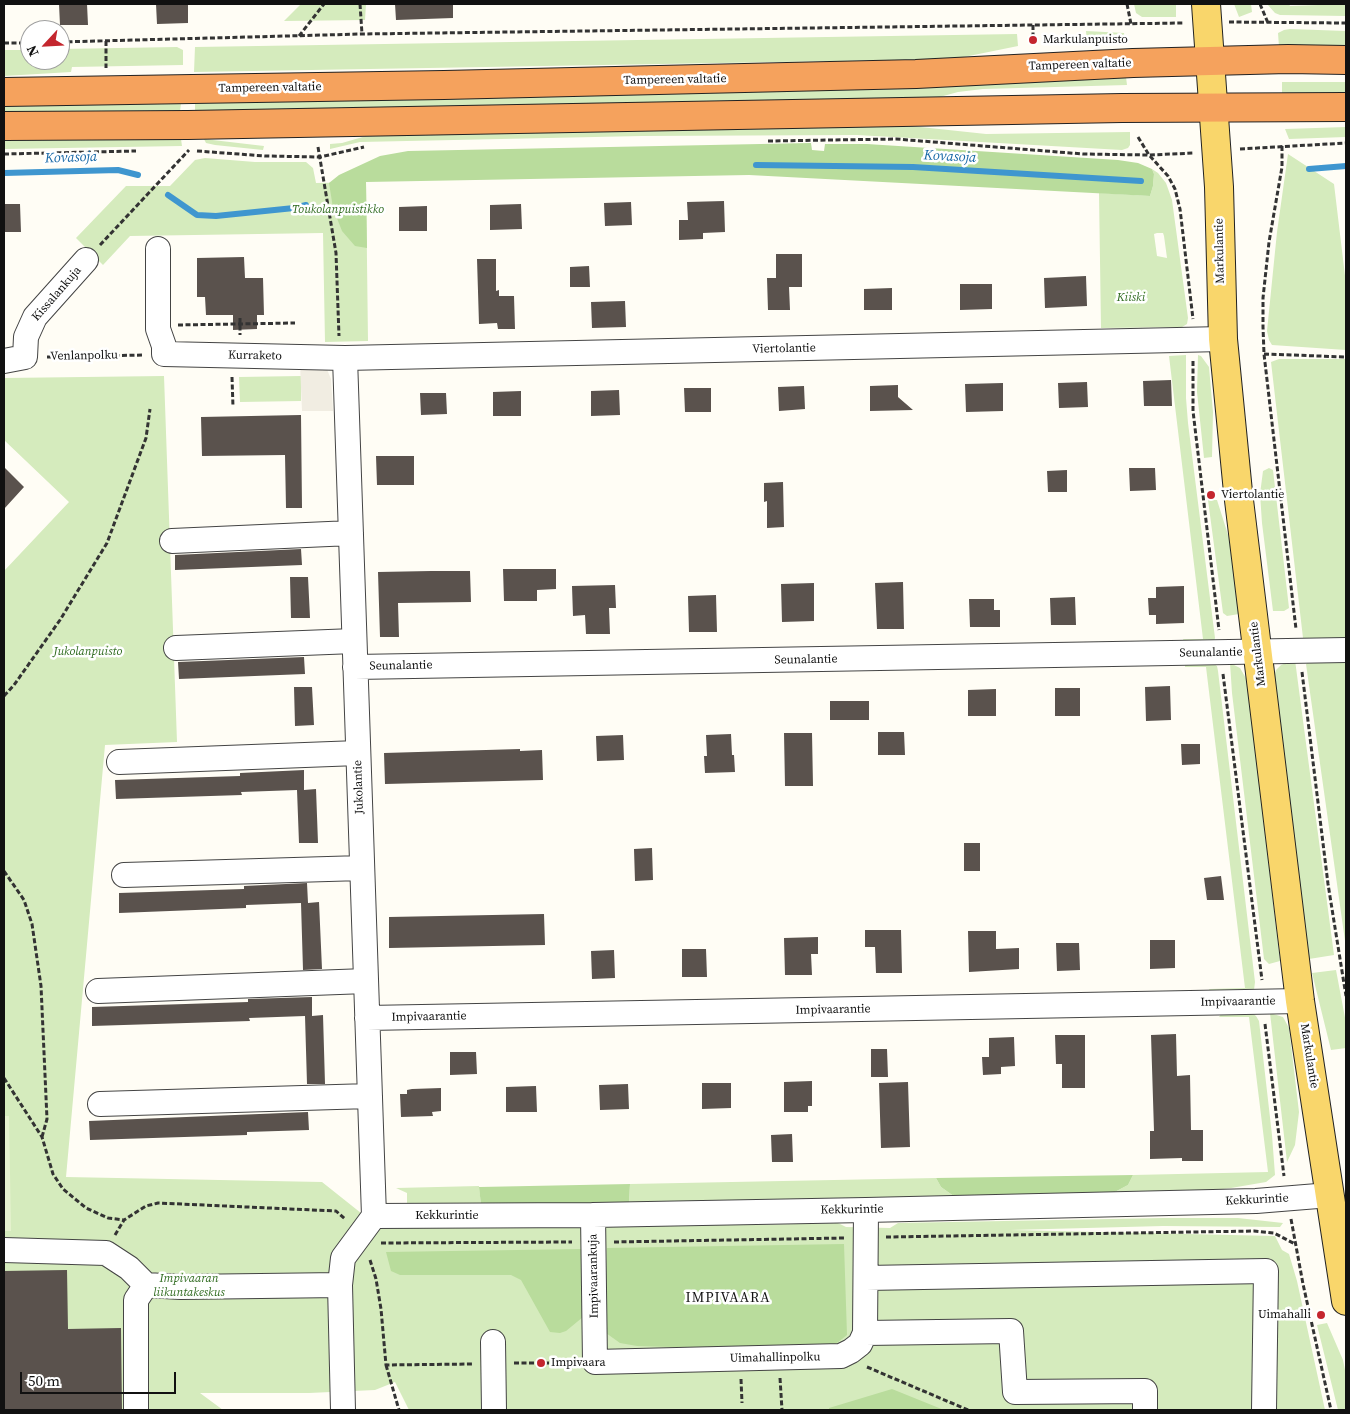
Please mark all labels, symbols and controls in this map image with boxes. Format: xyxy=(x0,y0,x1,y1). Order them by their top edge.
north arrow xyxy=(20,20,70,70)
place label: Markulanpuisto xyxy=(1043,33,1128,47)
marker: Markulanpuisto xyxy=(1027,34,1039,46)
text: N xyxy=(21,42,44,60)
street label: Tampereen valtatie xyxy=(1028,56,1132,74)
street label: Tampereen valtatie xyxy=(623,72,727,88)
street label: Tampereen valtatie xyxy=(218,80,322,96)
water label: Kovasoja xyxy=(923,147,977,167)
water label: Kovasoja xyxy=(44,149,98,167)
park label: Toukolanpuistikko xyxy=(292,203,384,217)
street label: Markulantie xyxy=(1212,218,1228,284)
street label: Kissalankuja xyxy=(29,264,85,324)
park label: Kiiski xyxy=(1117,291,1145,305)
street label: Viertolantie xyxy=(752,341,816,357)
street label: Venlanpolku xyxy=(50,348,118,364)
street label: Kurraketo xyxy=(228,348,282,364)
place label: Viertolantie xyxy=(1221,488,1284,502)
marker: Viertolantie xyxy=(1205,489,1217,501)
street label: Markulantie xyxy=(1247,621,1269,687)
park label: Jukolanpuisto xyxy=(54,645,122,659)
street label: Seunalantie xyxy=(1179,645,1243,661)
street label: Seunalantie xyxy=(774,652,838,668)
street label: Seunalantie xyxy=(369,658,433,674)
street label: Jukolantie xyxy=(351,760,367,814)
street label: Impivaarantie xyxy=(1200,994,1276,1010)
street label: Impivaarantie xyxy=(795,1002,871,1018)
street label: Impivaarantie xyxy=(391,1009,467,1025)
street label: Markulantie xyxy=(1297,1023,1321,1089)
street label: Kekkurintie xyxy=(1225,1191,1289,1209)
street label: Kekkurintie xyxy=(820,1202,884,1218)
street label: Kekkurintie xyxy=(415,1209,479,1223)
street label: Impivaarankuja xyxy=(586,1234,602,1318)
park label: Impivaaran liikuntakeskus xyxy=(153,1272,225,1300)
district label: IMPIVAARA xyxy=(684,1290,772,1306)
place label: Uimahalli xyxy=(1258,1308,1311,1322)
marker: Uimahalli xyxy=(1315,1309,1327,1321)
street label: Uimahallinpolku xyxy=(730,1350,820,1366)
place label: Impivaara xyxy=(551,1356,606,1370)
marker: Impivaara xyxy=(535,1357,547,1369)
scale bar xyxy=(22,1362,179,1394)
text: 50 m xyxy=(28,1370,60,1391)

